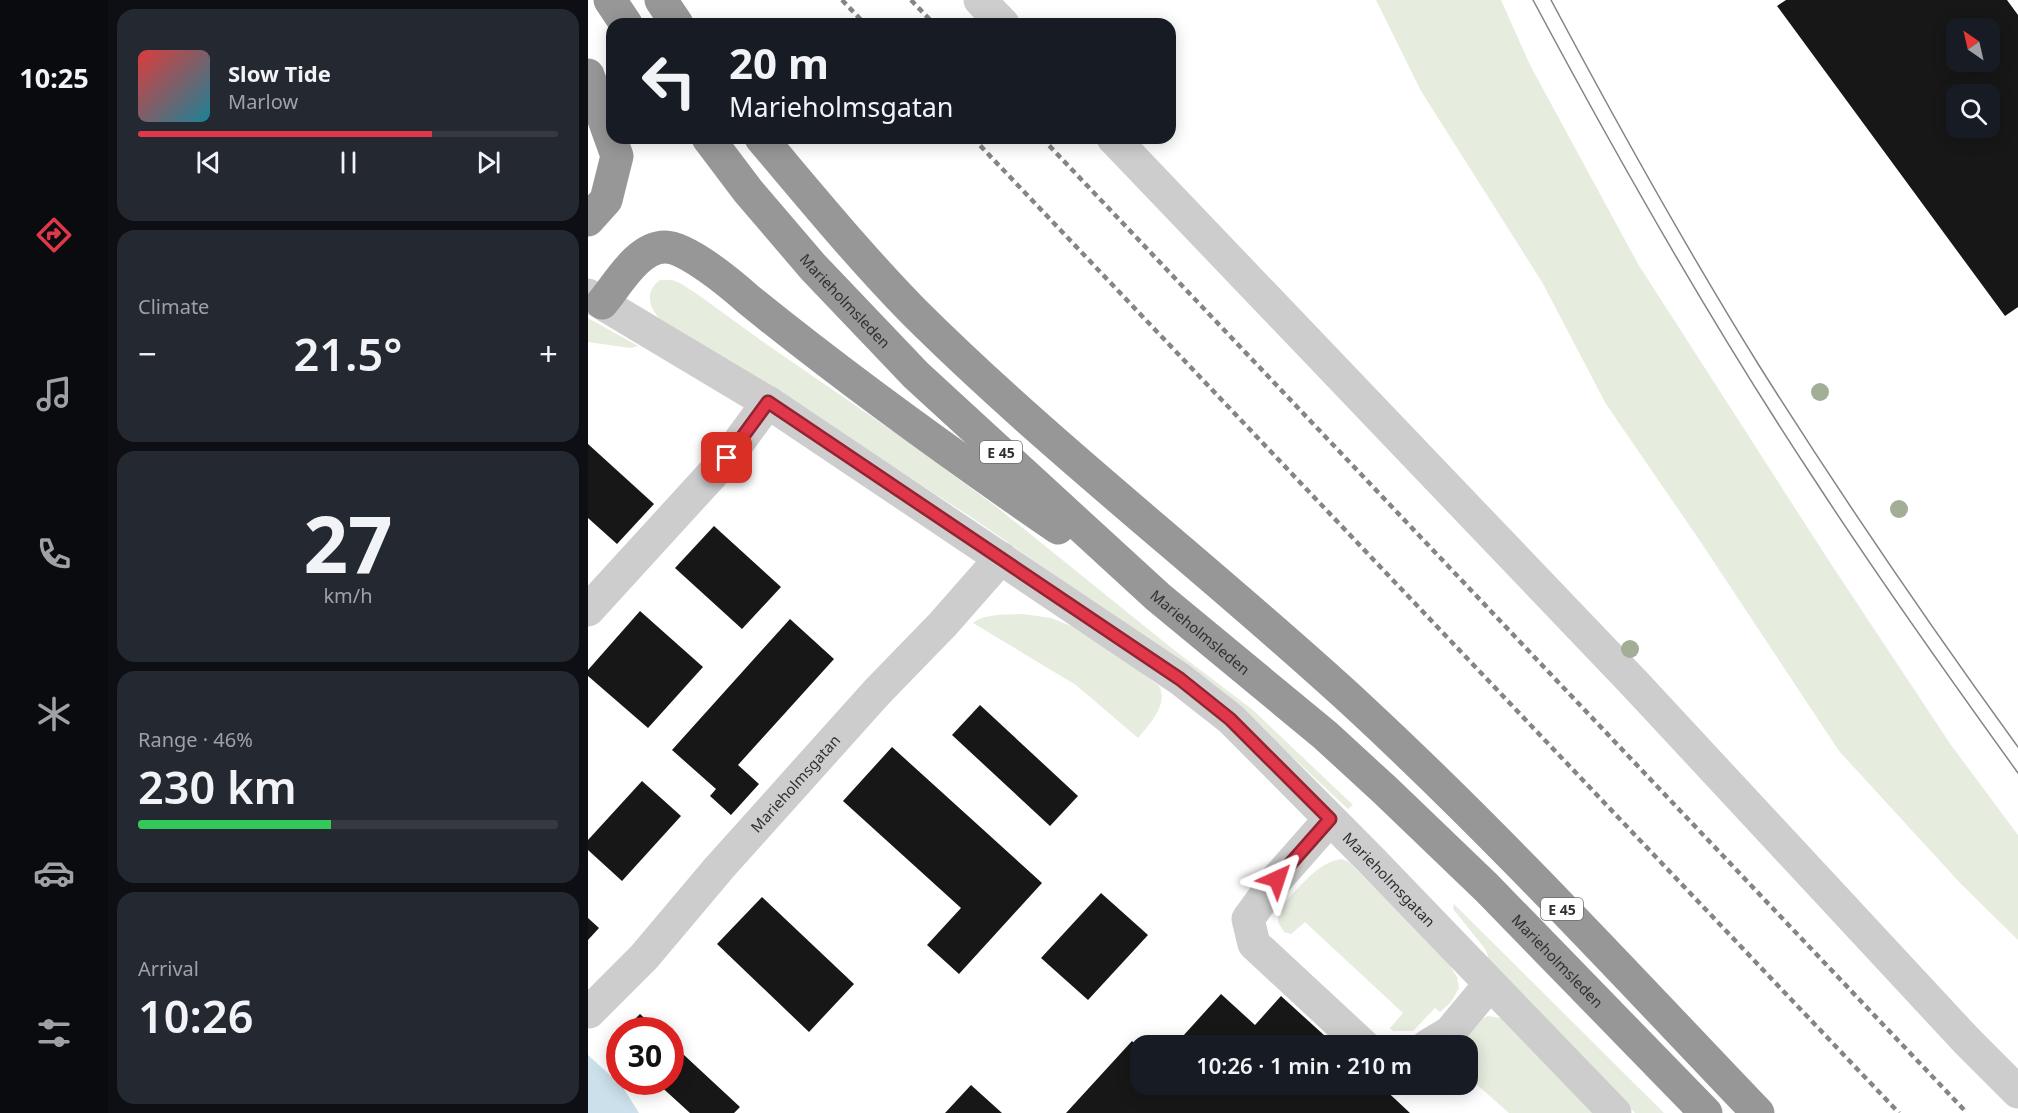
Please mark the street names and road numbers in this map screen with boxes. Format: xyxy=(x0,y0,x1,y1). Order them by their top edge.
street label: Marieholmsleden xyxy=(796,249,895,352)
road number: E 45 xyxy=(980,441,1022,463)
street label: Marieholmsleden xyxy=(1146,585,1254,679)
street label: Marieholmsgatan xyxy=(746,730,844,836)
street label: Marieholmsgatan xyxy=(1339,828,1440,931)
road number: E 45 xyxy=(1541,898,1583,920)
street label: Marieholmsleden xyxy=(1508,910,1608,1012)

